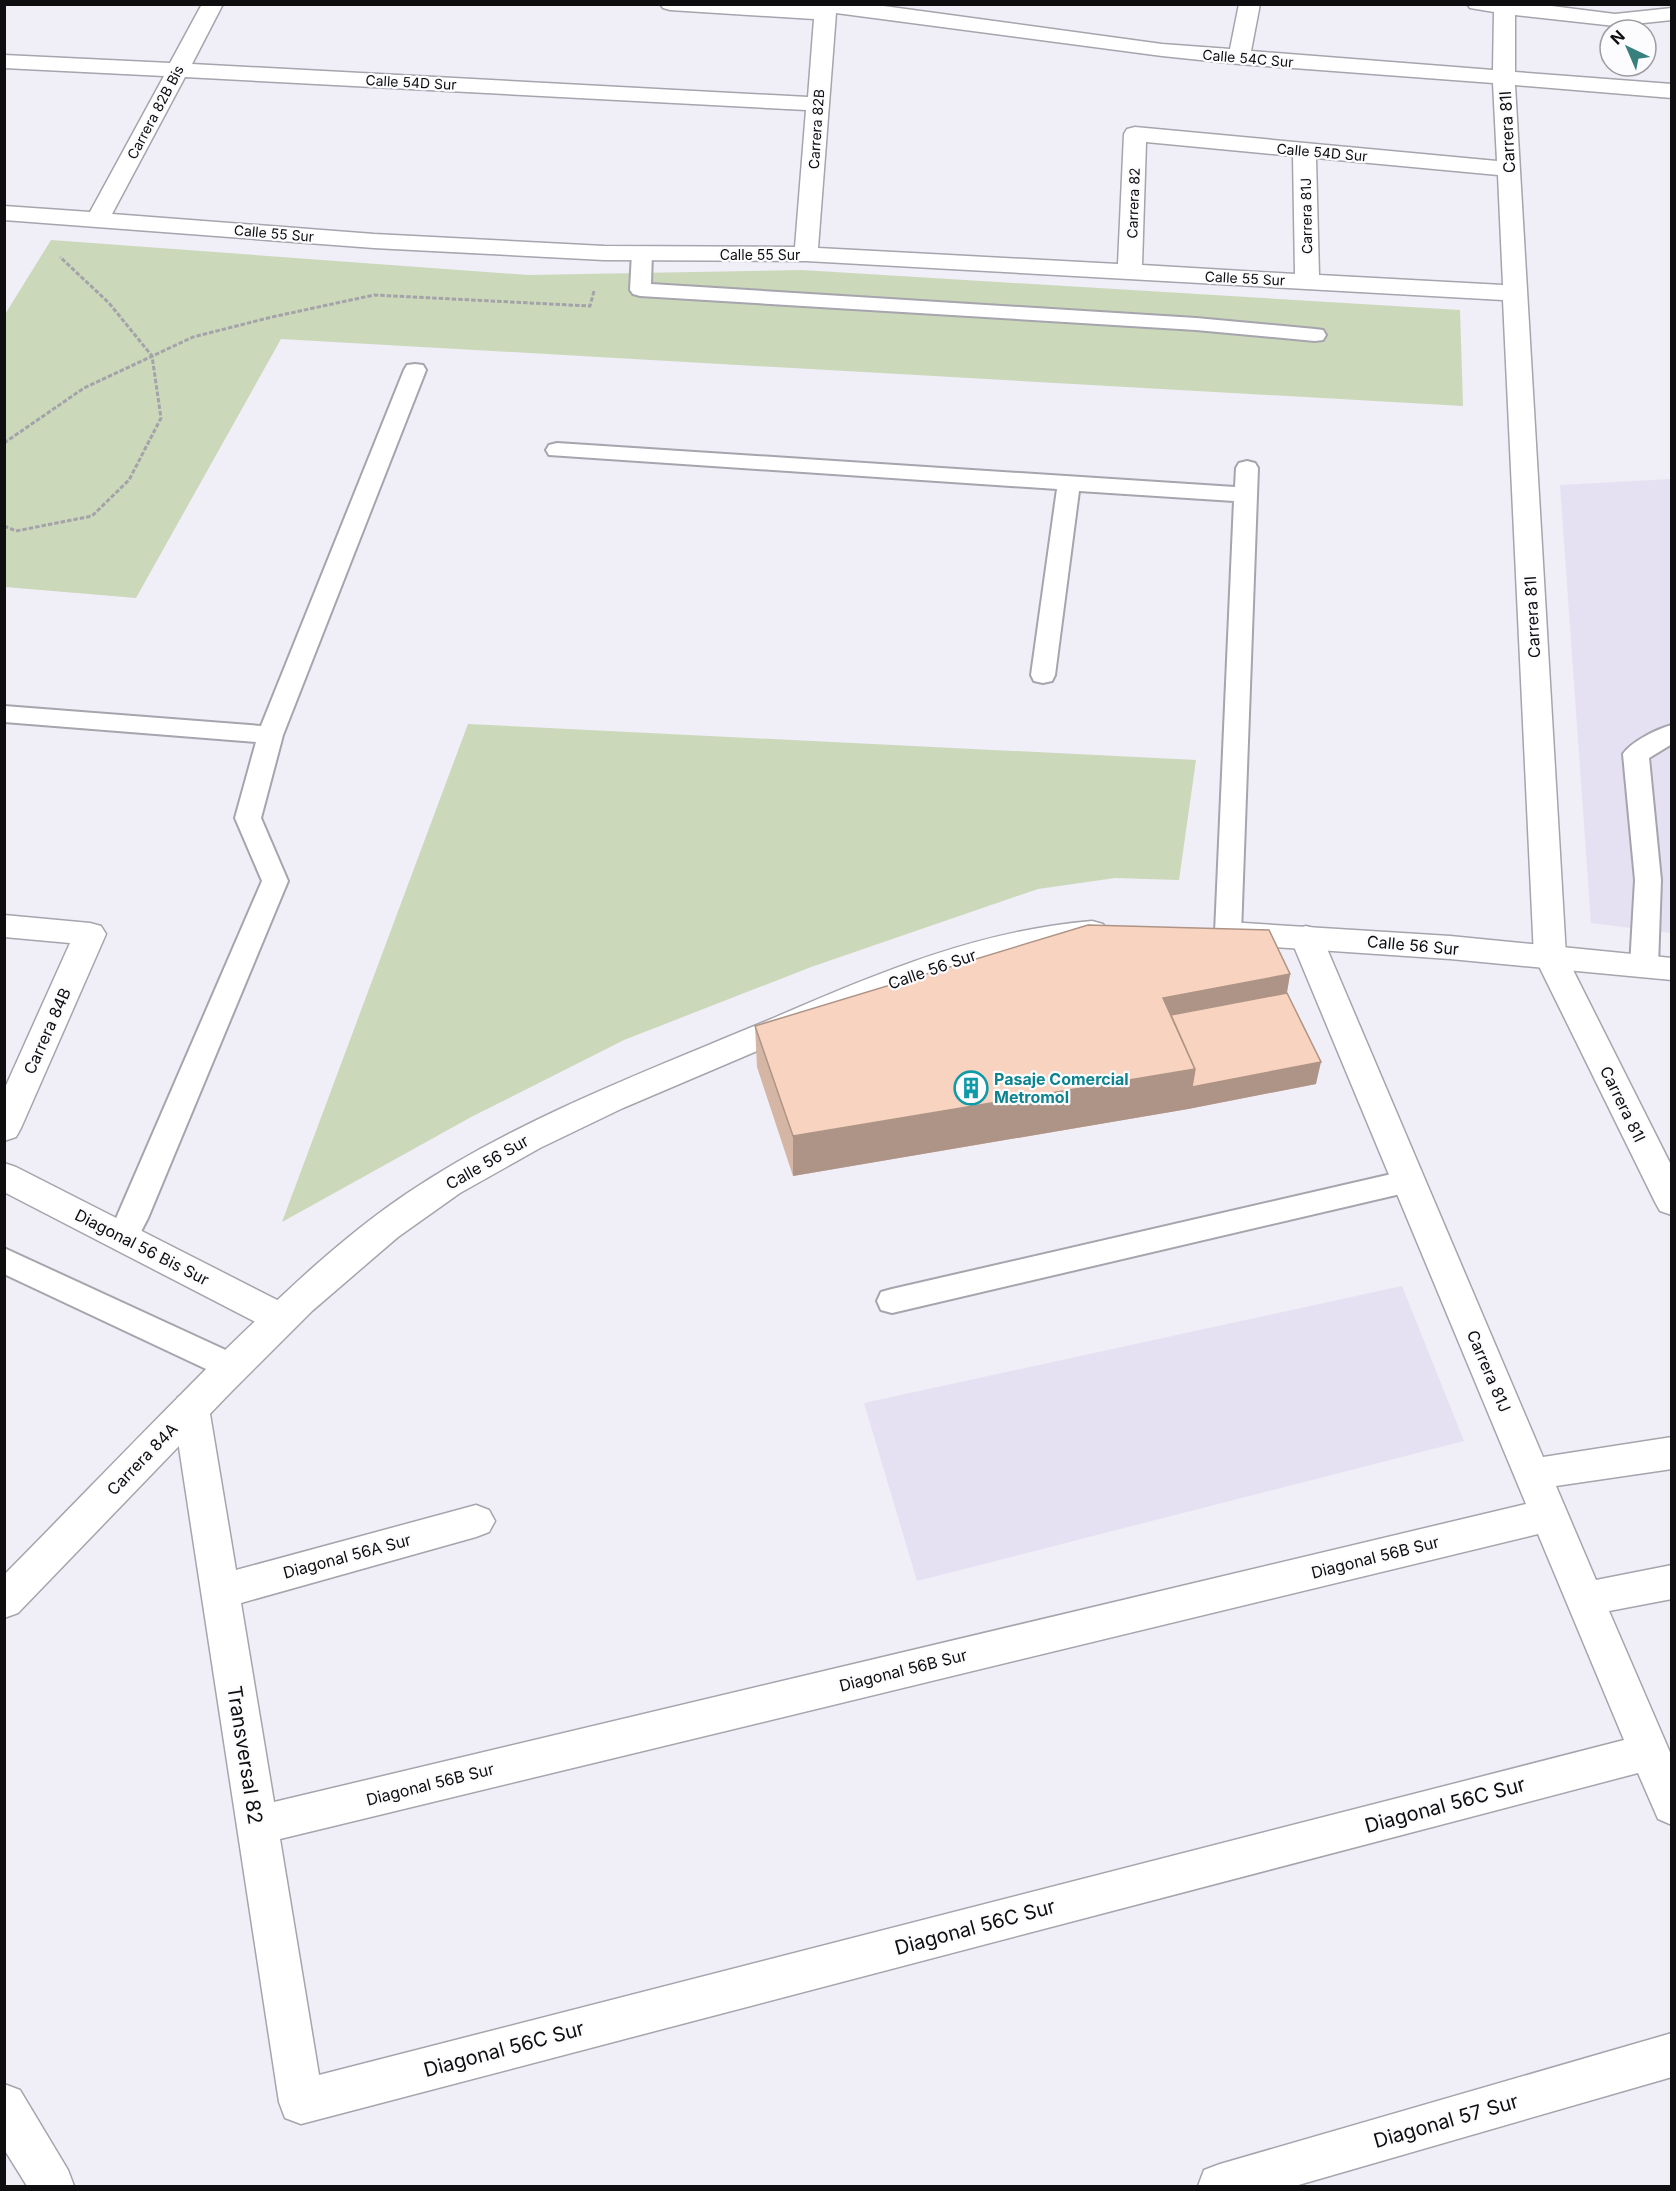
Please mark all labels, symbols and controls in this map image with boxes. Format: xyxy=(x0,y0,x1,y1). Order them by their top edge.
north arrow xyxy=(1598,18,1658,78)
text: N xyxy=(1606,26,1629,49)
street label: Calle 54C Sur xyxy=(1202,46,1294,70)
street label: Carrera 82B Bis xyxy=(123,62,187,162)
street label: Calle 54D Sur xyxy=(365,71,457,93)
street label: Carrera 82B xyxy=(805,88,827,170)
street label: Carrera 81I xyxy=(1495,90,1519,174)
street label: Calle 54D Sur xyxy=(1276,140,1368,164)
street label: Carrera 82 xyxy=(1123,167,1143,239)
street label: Carrera 81J xyxy=(1297,178,1315,254)
street label: Calle 55 Sur xyxy=(233,221,315,245)
street label: Calle 55 Sur xyxy=(720,246,800,263)
street label: Calle 55 Sur xyxy=(1204,267,1286,289)
street label: Carrera 81I xyxy=(1520,575,1544,659)
street label: Calle 56 Sur xyxy=(1366,931,1460,959)
street label: Calle 56 Sur xyxy=(885,945,979,993)
street label: Carrera 84B xyxy=(19,985,75,1077)
street label: Carrera 81I xyxy=(1596,1063,1650,1145)
place label: Pasaje Comercial Metromol xyxy=(994,1069,1129,1107)
building icon: Pasaje Comercial Metromol xyxy=(953,1070,989,1106)
street label: Calle 56 Sur xyxy=(442,1130,532,1194)
street label: Diagonal 56 Bis Sur xyxy=(72,1205,212,1289)
street label: Carrera 81J xyxy=(1463,1327,1515,1415)
street label: Carrera 84A xyxy=(103,1419,181,1499)
street label: Diagonal 56A Sur xyxy=(281,1529,413,1583)
street label: Diagonal 56B Sur xyxy=(1309,1531,1441,1583)
street label: Diagonal 56B Sur xyxy=(837,1644,969,1696)
street label: Transversal 82 xyxy=(222,1684,268,1826)
street label: Diagonal 56B Sur xyxy=(364,1758,496,1810)
street label: Diagonal 56C Sur xyxy=(1362,1772,1528,1838)
street label: Diagonal 56C Sur xyxy=(892,1894,1058,1960)
street label: Diagonal 56C Sur xyxy=(421,2016,587,2082)
street label: Diagonal 57 Sur xyxy=(1371,2089,1522,2153)

